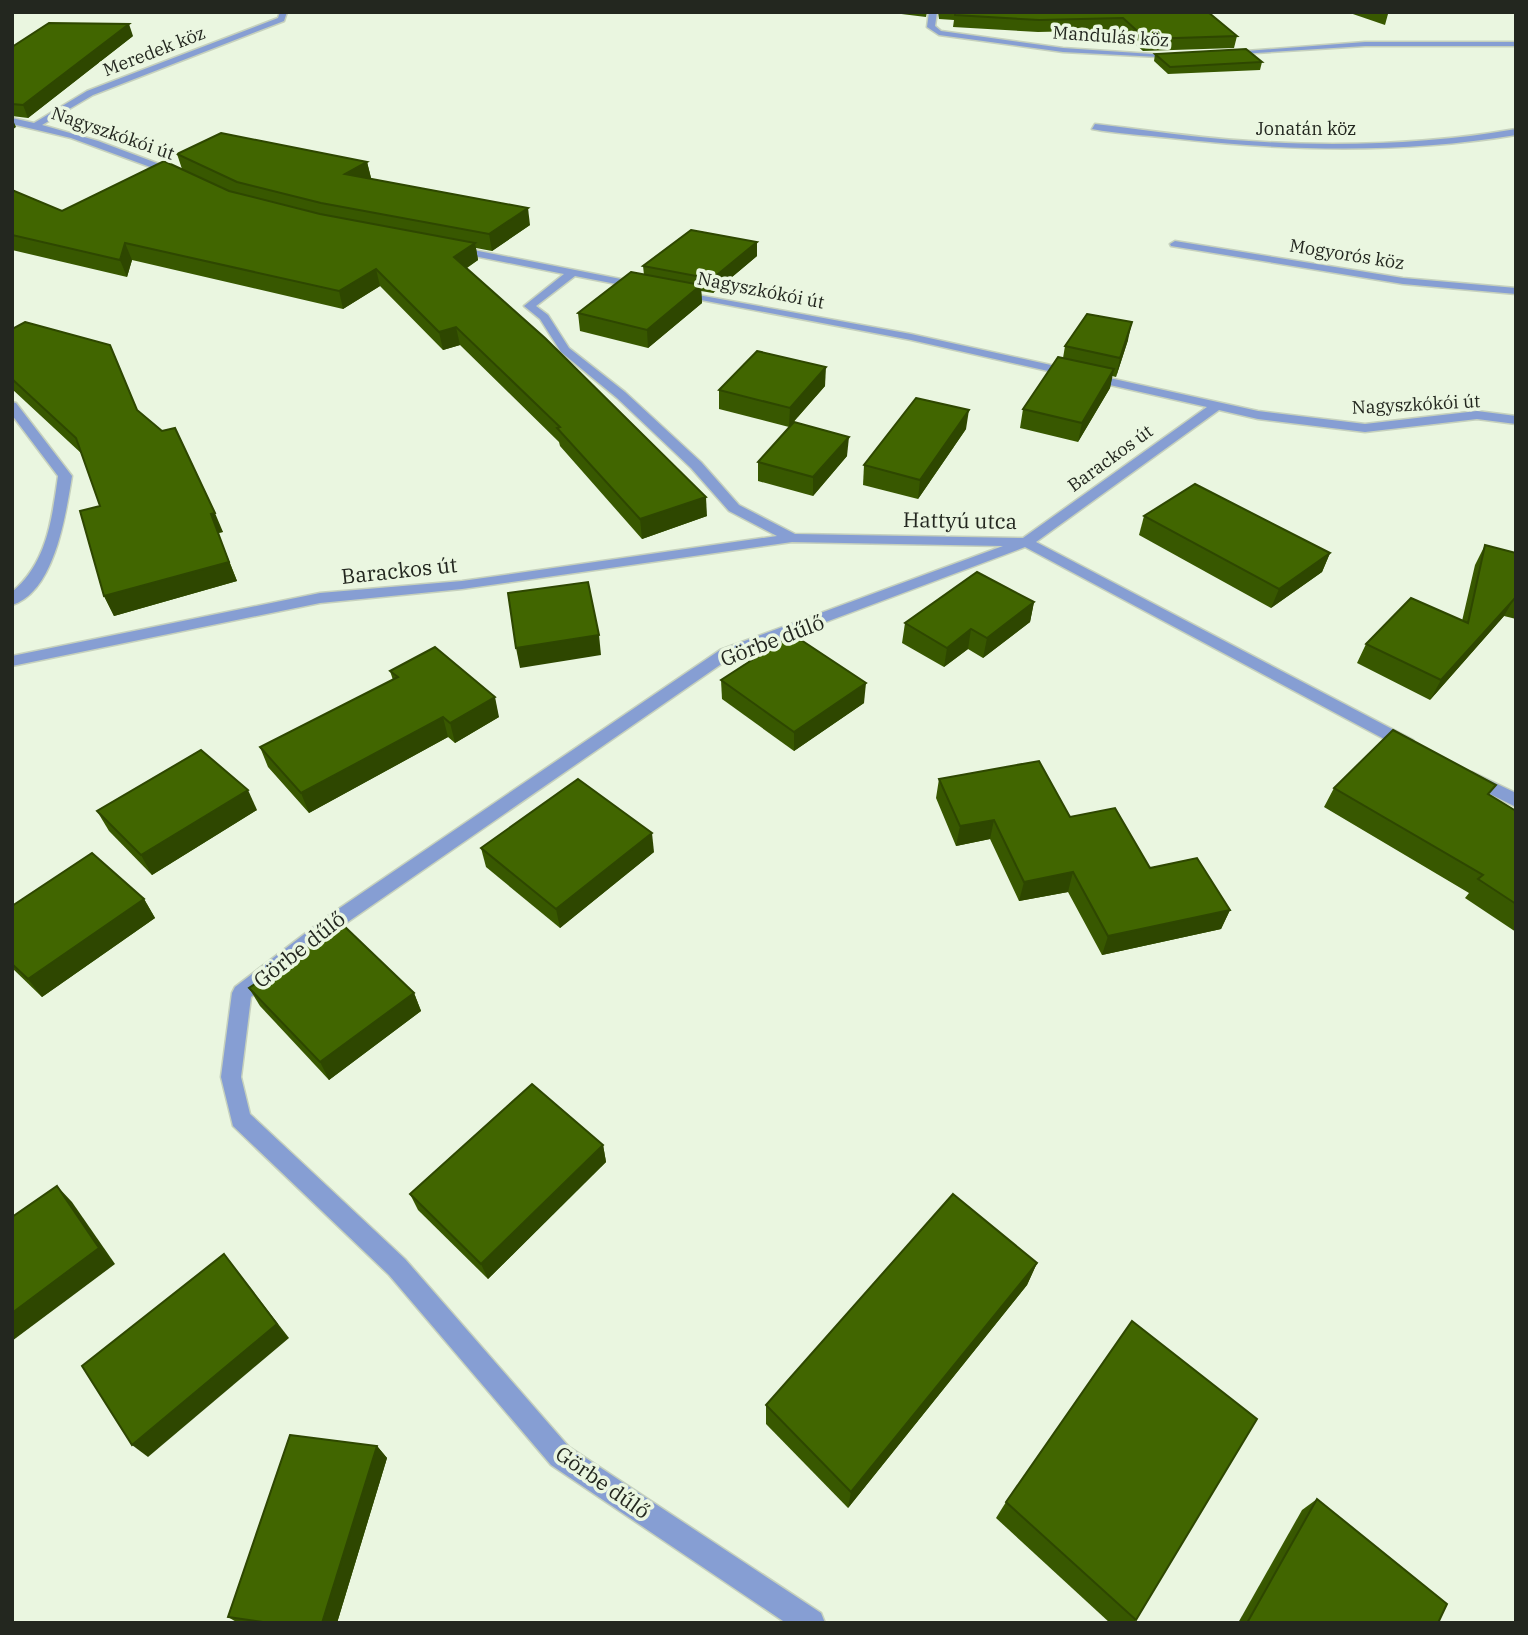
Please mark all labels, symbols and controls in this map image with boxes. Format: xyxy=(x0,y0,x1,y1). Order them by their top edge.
street label: Mandulás köz xyxy=(1052,20,1170,52)
street label: Meredek köz xyxy=(100,21,208,81)
street label: Nagyszkókói út xyxy=(48,101,178,165)
street label: Jonatán köz xyxy=(1256,117,1356,140)
street label: Mogyorós köz xyxy=(1288,234,1406,274)
street label: Nagyszkókói út xyxy=(696,266,826,314)
street label: Nagyszkókói út xyxy=(1351,389,1481,419)
street label: Barackos út xyxy=(1063,419,1157,497)
street label: Hattyú utca xyxy=(903,505,1017,535)
street label: Barackos út xyxy=(340,550,458,590)
street label: Görbe dűlő xyxy=(716,607,828,673)
street label: Görbe dűlő xyxy=(247,904,351,994)
street label: Görbe dűlő xyxy=(550,1439,656,1525)

